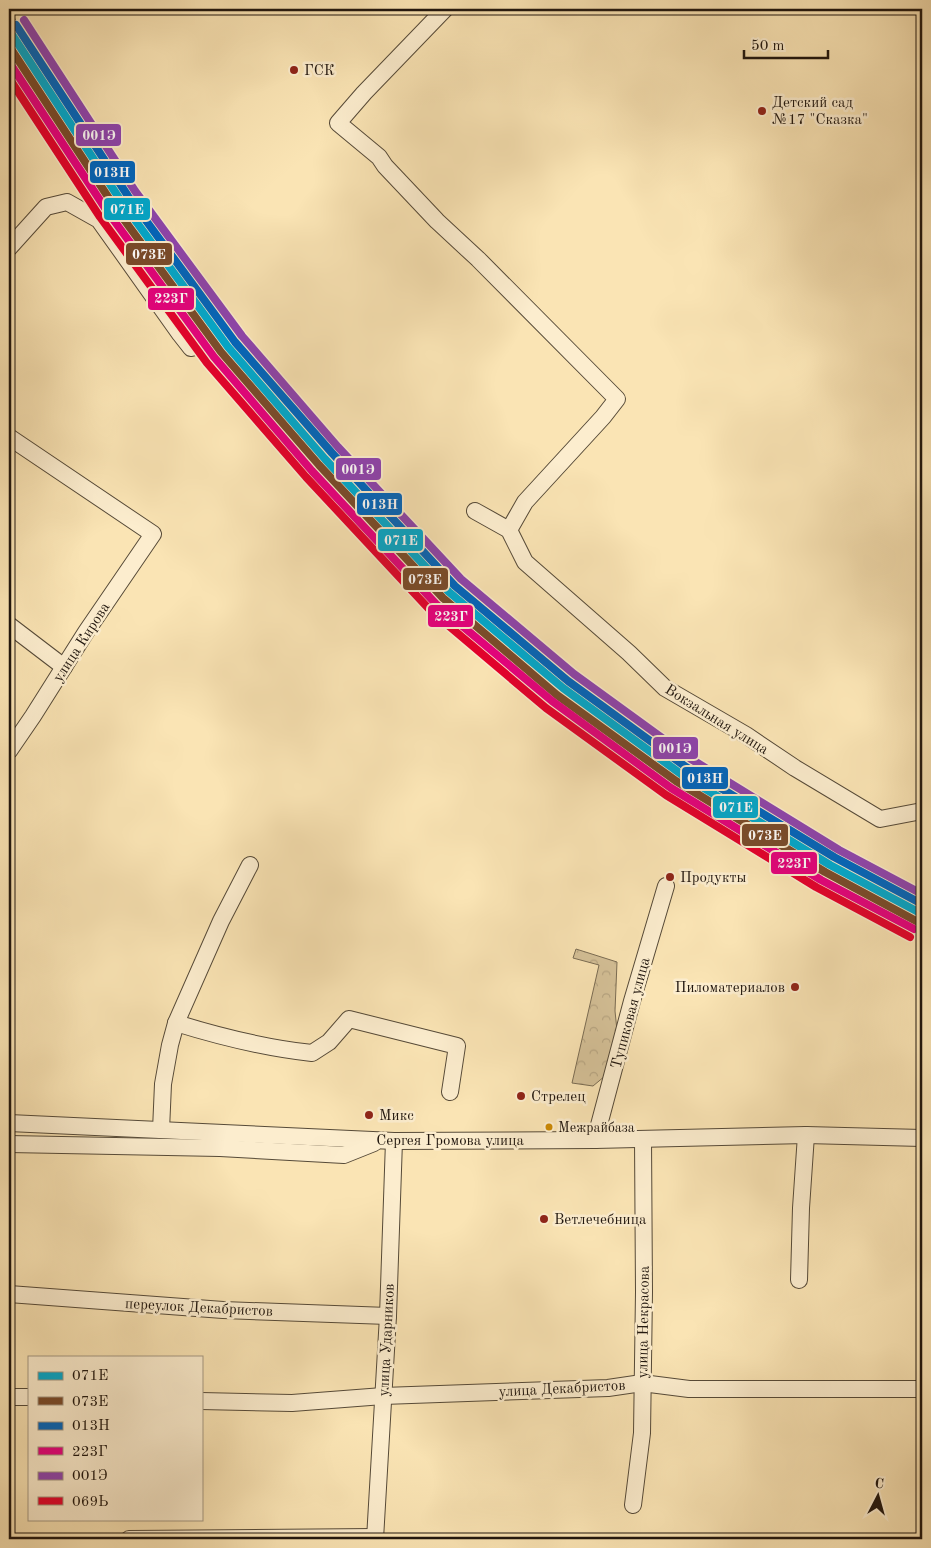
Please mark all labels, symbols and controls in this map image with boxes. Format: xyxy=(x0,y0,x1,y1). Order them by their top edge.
scale bar xyxy=(744,28,827,60)
text: 50 m xyxy=(751,39,785,54)
marker: ГСК xyxy=(288,64,300,76)
place label: ГСК xyxy=(304,64,335,79)
place label: Детский сад №17 "Сказка" xyxy=(772,96,868,128)
marker: Детский сад №17 "Сказка" xyxy=(756,105,768,117)
line badge: 001Э xyxy=(75,123,122,147)
text: 001Э xyxy=(82,129,116,143)
line badge: 013Н xyxy=(89,160,136,184)
text: 013Н xyxy=(94,166,130,180)
line badge: 071Е xyxy=(103,197,151,221)
text: 071Е xyxy=(110,203,144,217)
line badge: 073Е xyxy=(125,242,173,266)
text: 073Е xyxy=(132,248,166,262)
line badge: 223Г xyxy=(147,287,195,311)
text: 223Г xyxy=(154,292,188,306)
line badge: 001Э xyxy=(335,457,382,481)
text: 001Э xyxy=(341,463,375,477)
line badge: 013Н xyxy=(356,492,403,516)
text: 013Н xyxy=(362,498,398,512)
line badge: 071Е xyxy=(377,528,424,552)
text: 071Е xyxy=(384,534,418,548)
line badge: 073Е xyxy=(402,567,449,591)
text: 073Е xyxy=(408,573,442,587)
street label: улица Кирова xyxy=(51,600,114,685)
line badge: 223Г xyxy=(427,604,474,628)
text: 223Г xyxy=(434,610,468,624)
street label: Вокзальная улица xyxy=(662,682,771,758)
line badge: 001Э xyxy=(652,736,699,760)
text: 001Э xyxy=(658,742,692,756)
line badge: 013Н xyxy=(681,766,729,790)
text: 013Н xyxy=(687,772,723,786)
line badge: 071Е xyxy=(712,795,759,819)
text: 071Е xyxy=(719,801,753,815)
line badge: 073Е xyxy=(741,823,789,847)
text: 073Е xyxy=(748,829,782,843)
line badge: 223Г xyxy=(770,851,818,875)
text: 223Г xyxy=(777,857,811,871)
marker: Продукты xyxy=(664,871,676,883)
place label: Продукты xyxy=(680,871,747,886)
street label: Тупиковая улица xyxy=(609,955,654,1071)
place label: Пиломатериалов xyxy=(675,981,785,996)
marker: Пиломатериалов xyxy=(789,981,801,993)
marker: Стрелец xyxy=(515,1090,527,1102)
place label: Стрелец xyxy=(531,1090,586,1105)
marker: Микс xyxy=(363,1109,375,1121)
place label: Микс xyxy=(379,1109,414,1124)
place label: Межрайбаза xyxy=(558,1121,635,1135)
marker: Межрайбаза xyxy=(544,1122,554,1132)
street label: Сергея Громова улица xyxy=(376,1134,524,1149)
marker: Ветлечебница xyxy=(538,1213,550,1225)
place label: Ветлечебница xyxy=(554,1213,647,1228)
street label: улица Некрасова xyxy=(636,1265,653,1378)
street label: улица Ударников xyxy=(377,1283,398,1397)
street label: переулок Декабристов xyxy=(125,1297,273,1320)
legend xyxy=(28,1356,202,1520)
text: 071Е xyxy=(72,1369,108,1384)
street label: улица Декабристов xyxy=(498,1379,626,1400)
text: 073Е xyxy=(72,1395,108,1410)
text: 013Н xyxy=(72,1419,110,1434)
text: 223Г xyxy=(72,1445,108,1460)
text: 001Э xyxy=(72,1469,108,1484)
north arrow xyxy=(854,1470,904,1520)
text: С xyxy=(874,1477,885,1492)
text: 069Ь xyxy=(72,1495,109,1510)

